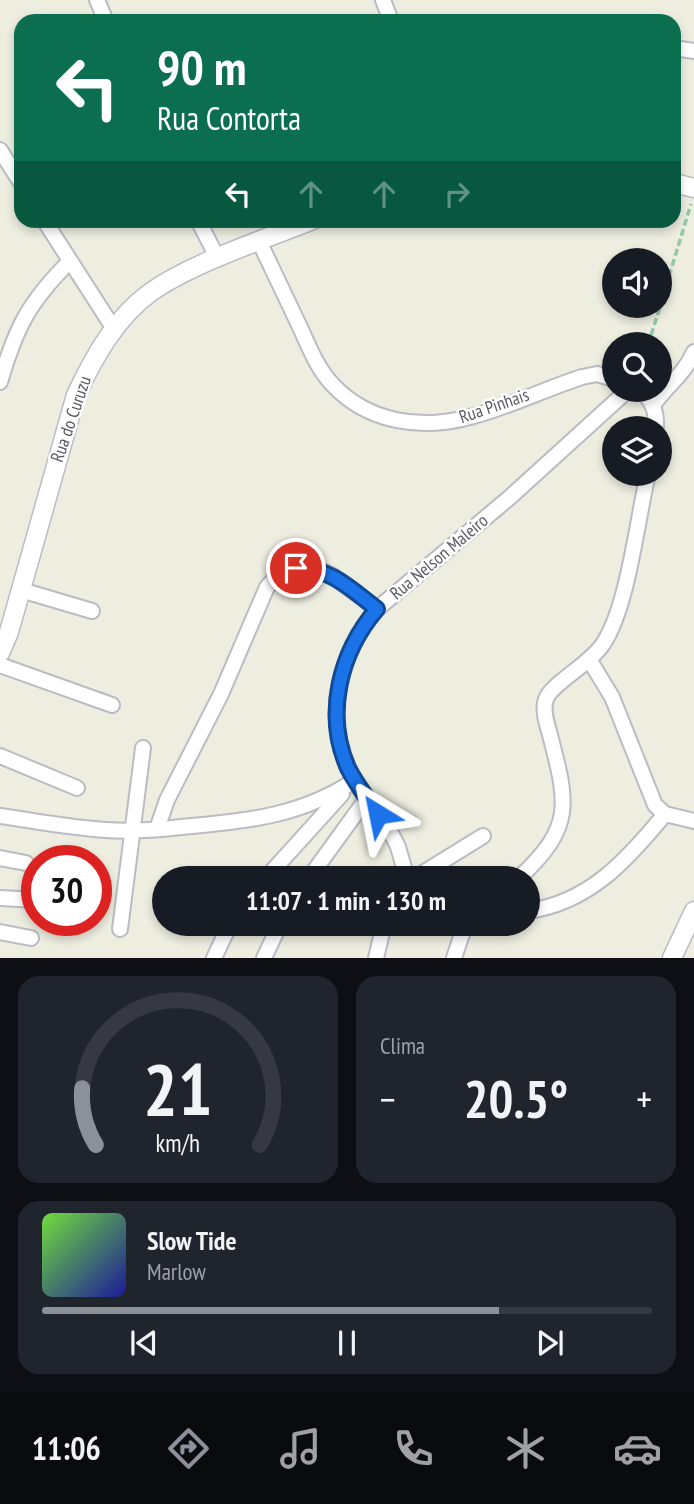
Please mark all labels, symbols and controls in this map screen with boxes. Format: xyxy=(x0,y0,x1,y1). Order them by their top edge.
text: 90 m xyxy=(157,35,246,99)
icon: left xyxy=(42,42,133,133)
text: Rua Contorta xyxy=(157,97,301,139)
icon: left xyxy=(219,175,257,213)
icon: ahead xyxy=(292,175,330,213)
icon: ahead xyxy=(365,175,403,213)
icon: right xyxy=(438,175,476,213)
map controls xyxy=(602,248,672,486)
button: sound xyxy=(602,248,672,318)
button: search xyxy=(602,332,672,402)
street label: Rua do Curuzu xyxy=(45,373,96,465)
street label: Rua Pinhais xyxy=(456,383,532,428)
button: layers xyxy=(602,416,672,486)
street label: Rua Nelson Maleiro xyxy=(385,509,493,604)
pin xyxy=(266,538,326,598)
icon: arrive xyxy=(277,549,315,587)
position arrow xyxy=(341,777,415,851)
speed limit sign: 30 xyxy=(21,845,112,936)
text: 11:07 · 1 min · 130 m xyxy=(246,884,446,917)
text: Clima xyxy=(380,1031,425,1060)
text: 21 xyxy=(143,1042,213,1136)
text: 20.5° xyxy=(464,1065,568,1132)
text: − xyxy=(380,1074,396,1123)
text: + xyxy=(636,1074,652,1123)
text: km/h xyxy=(156,1127,200,1159)
text: Slow Tide xyxy=(147,1224,237,1257)
text: Marlow xyxy=(147,1257,206,1286)
icon: previous xyxy=(125,1324,163,1362)
icon: pause xyxy=(328,1324,366,1362)
icon: next xyxy=(531,1324,569,1362)
icon: directions xyxy=(164,1424,213,1473)
icon: music xyxy=(276,1424,325,1473)
icon: phone xyxy=(389,1424,438,1473)
icon: climate xyxy=(501,1424,550,1473)
icon: car xyxy=(613,1424,662,1473)
text: 11:06 xyxy=(32,1427,101,1469)

